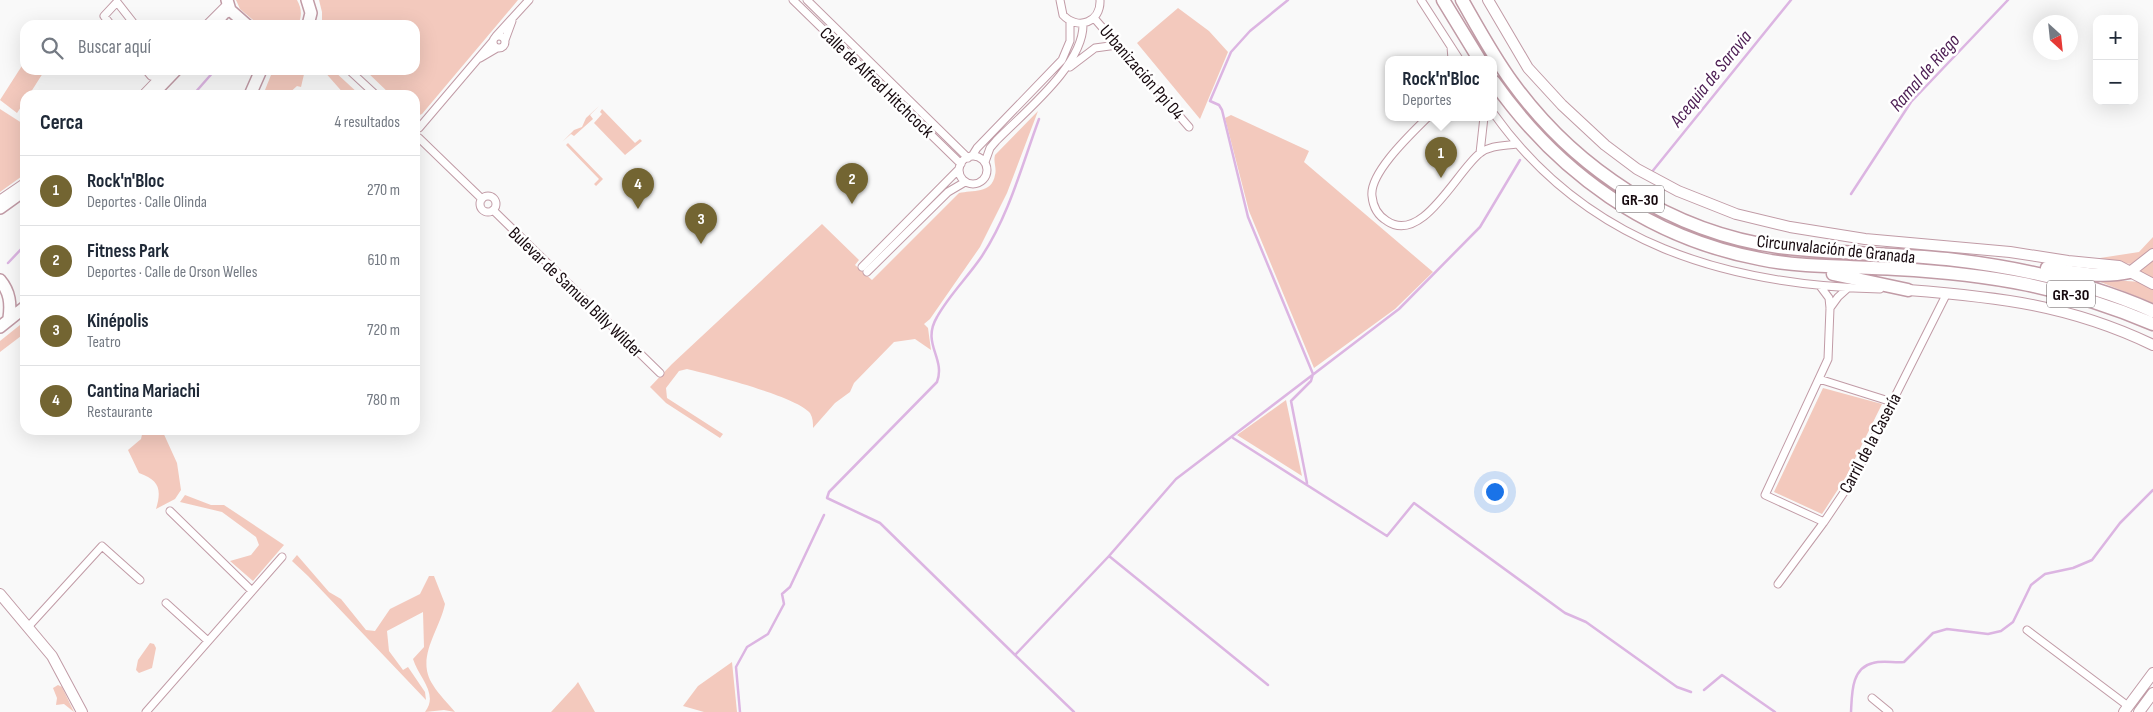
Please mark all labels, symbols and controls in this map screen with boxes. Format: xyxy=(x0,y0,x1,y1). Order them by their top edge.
north arrow xyxy=(2033,15,2078,60)
map controls xyxy=(2093,15,2138,105)
button: + xyxy=(2093,15,2138,60)
search box xyxy=(20,20,420,75)
street label: Urbanización Ppi 04 xyxy=(1095,21,1189,124)
street label: Calle de Alfred Hitchcock xyxy=(815,23,938,142)
water label: Acequia de Saravia xyxy=(1665,26,1757,133)
water label: Ramal de Riego xyxy=(1885,29,1965,116)
icon: search xyxy=(38,34,66,62)
text: Buscar aquí xyxy=(78,36,151,59)
popup xyxy=(1385,56,1497,121)
button: − xyxy=(2093,60,2138,105)
text: Rock'n'Bloc xyxy=(1402,68,1480,91)
text: Deportes xyxy=(1402,91,1452,110)
text: Cerca xyxy=(40,110,83,135)
text: 4 resultados xyxy=(335,113,400,132)
pin: 1 xyxy=(1425,137,1457,178)
pin: 2 xyxy=(836,163,868,204)
pin: 4 xyxy=(622,168,654,209)
text: Rock'n'Bloc xyxy=(87,170,164,193)
text: 1 xyxy=(53,181,59,200)
text: 270 m xyxy=(367,181,400,200)
road number: GR-30 xyxy=(1616,185,1664,212)
text: Deportes · Calle Olinda xyxy=(87,193,207,212)
pin: 3 xyxy=(685,203,717,244)
street label: Bulevar de Samuel Billy Wilder xyxy=(504,223,647,362)
street label: Circunvalación de Granada xyxy=(1756,231,1916,268)
text: Fitness Park xyxy=(87,240,169,263)
text: 2 xyxy=(52,251,60,270)
text: 610 m xyxy=(367,251,400,270)
text: Deportes · Calle de Orson Welles xyxy=(87,263,258,282)
road number: GR-30 xyxy=(2047,280,2095,308)
text: Kinépolis xyxy=(87,310,149,333)
text: 3 xyxy=(52,321,60,340)
text: 720 m xyxy=(367,321,400,340)
text: Teatro xyxy=(87,333,121,352)
text: Cantina Mariachi xyxy=(87,380,200,403)
street label: Carril de la Casería xyxy=(1835,389,1906,497)
text: 4 xyxy=(52,391,60,410)
text: 780 m xyxy=(367,391,400,410)
text: Restaurante xyxy=(87,403,153,422)
your location xyxy=(1482,479,1508,505)

